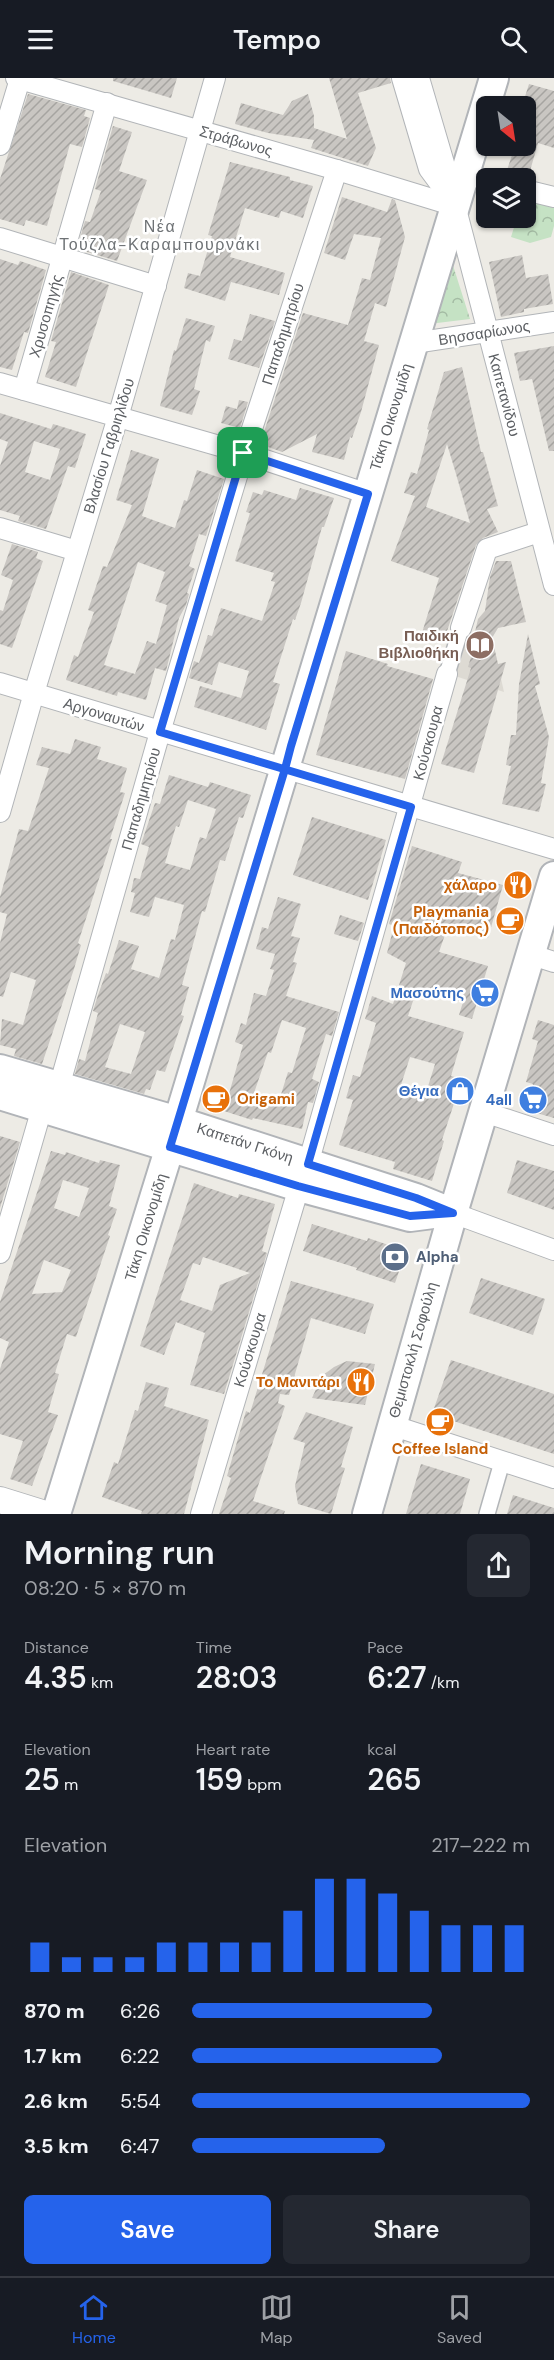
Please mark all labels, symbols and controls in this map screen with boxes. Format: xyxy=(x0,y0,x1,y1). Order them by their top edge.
text: Tempo xyxy=(233,22,321,57)
icon: menu xyxy=(24,23,57,56)
icon: search xyxy=(497,23,530,56)
north arrow xyxy=(476,96,536,156)
map controls xyxy=(476,96,536,228)
street label: Στράβωνος xyxy=(197,121,275,161)
button: layers xyxy=(476,168,536,228)
district label: Νέα Τούζλα-Καραμπουρνάκι xyxy=(59,216,261,255)
street label: Χρυσοπηγής xyxy=(25,272,67,360)
street label: Παπαδημητρίου xyxy=(257,281,309,387)
street label: Βησσαρίωνος xyxy=(437,316,531,350)
street label: Καπετανίδου xyxy=(483,351,525,439)
street label: Τάκη Οικονομίδη xyxy=(365,361,417,473)
street label: Βλασίου Γαβριηλίδου xyxy=(79,376,139,516)
pin xyxy=(217,427,268,478)
icon: arrive xyxy=(226,436,259,469)
place label: Παιδική Βιβλιοθήκη xyxy=(378,626,459,663)
library icon: Παιδική Βιβλιοθήκη xyxy=(464,629,496,661)
street label: Αργοναυτών xyxy=(61,693,147,737)
street label: Κούσκουρα xyxy=(408,703,448,783)
street label: Παπαδημητρίου xyxy=(117,745,165,853)
restaurant icon: χάλαρο xyxy=(502,869,534,901)
place label: χάλαρο xyxy=(444,875,497,895)
place label: Playmania (Παιδότοπος) xyxy=(393,902,489,939)
cafe icon: Playmania (Παιδότοπος) xyxy=(494,905,526,937)
supermarket icon: Μασούτης xyxy=(469,977,501,1009)
place label: Μασούτης xyxy=(390,983,464,1003)
shop icon: Θέγια xyxy=(444,1075,476,1107)
place label: Θέγια xyxy=(399,1081,440,1101)
cafe icon: Origami xyxy=(200,1083,232,1115)
supermarket icon: 4all xyxy=(517,1084,549,1116)
place label: Origami xyxy=(237,1089,295,1109)
place label: 4all xyxy=(485,1090,512,1110)
street label: Καπετάν Γκόνη xyxy=(194,1118,296,1168)
street label: Τάκη Οικονομίδη xyxy=(120,1171,172,1283)
bank icon: Alpha xyxy=(379,1241,411,1273)
place label: Alpha xyxy=(416,1247,459,1267)
street label: Θεμιστοκλή Σοφούλη xyxy=(384,1280,442,1420)
street label: Κούσκουρα xyxy=(229,1310,271,1390)
restaurant icon: Το Μανιτάρι xyxy=(345,1366,377,1398)
place label: Το Μανιτάρι xyxy=(256,1372,340,1392)
cafe icon: Coffee Island xyxy=(424,1406,456,1438)
place label: Coffee Island xyxy=(392,1439,488,1459)
text: Morning run xyxy=(24,1531,215,1574)
button: share xyxy=(467,1534,530,1597)
text: 08:20 · 5 × 870 m xyxy=(24,1575,186,1601)
text: Distance xyxy=(24,1637,89,1658)
text: Time xyxy=(196,1637,232,1658)
text: Pace xyxy=(367,1637,403,1658)
text: 4.35 xyxy=(24,1658,87,1697)
text: 28:03 xyxy=(196,1658,278,1697)
text: 6:27 xyxy=(367,1658,427,1697)
text: km xyxy=(87,1672,113,1693)
text: /km xyxy=(427,1672,459,1693)
text: Elevation xyxy=(24,1739,91,1760)
text: Heart rate xyxy=(196,1739,270,1760)
text: kcal xyxy=(367,1739,396,1760)
text: 25 xyxy=(24,1760,60,1799)
text: 159 xyxy=(196,1760,243,1799)
text: 265 xyxy=(367,1760,422,1799)
text: m xyxy=(60,1774,78,1795)
text: bpm xyxy=(243,1774,281,1795)
text: Elevation xyxy=(24,1832,107,1858)
text: 217–222 m xyxy=(431,1832,530,1858)
text: 870 m xyxy=(24,1998,85,2024)
text: 6:26 xyxy=(120,1998,161,2024)
text: 1.7 km xyxy=(24,2043,82,2069)
text: 6:22 xyxy=(120,2043,160,2069)
text: 2.6 km xyxy=(24,2088,88,2114)
text: 5:54 xyxy=(120,2088,161,2114)
text: 3.5 km xyxy=(24,2133,89,2159)
text: 6:47 xyxy=(120,2133,159,2159)
button: Save xyxy=(24,2195,271,2264)
button: Share xyxy=(283,2195,530,2264)
tab: Home xyxy=(72,2291,116,2348)
tab: Map xyxy=(260,2291,293,2348)
tab: Saved xyxy=(437,2291,482,2348)

